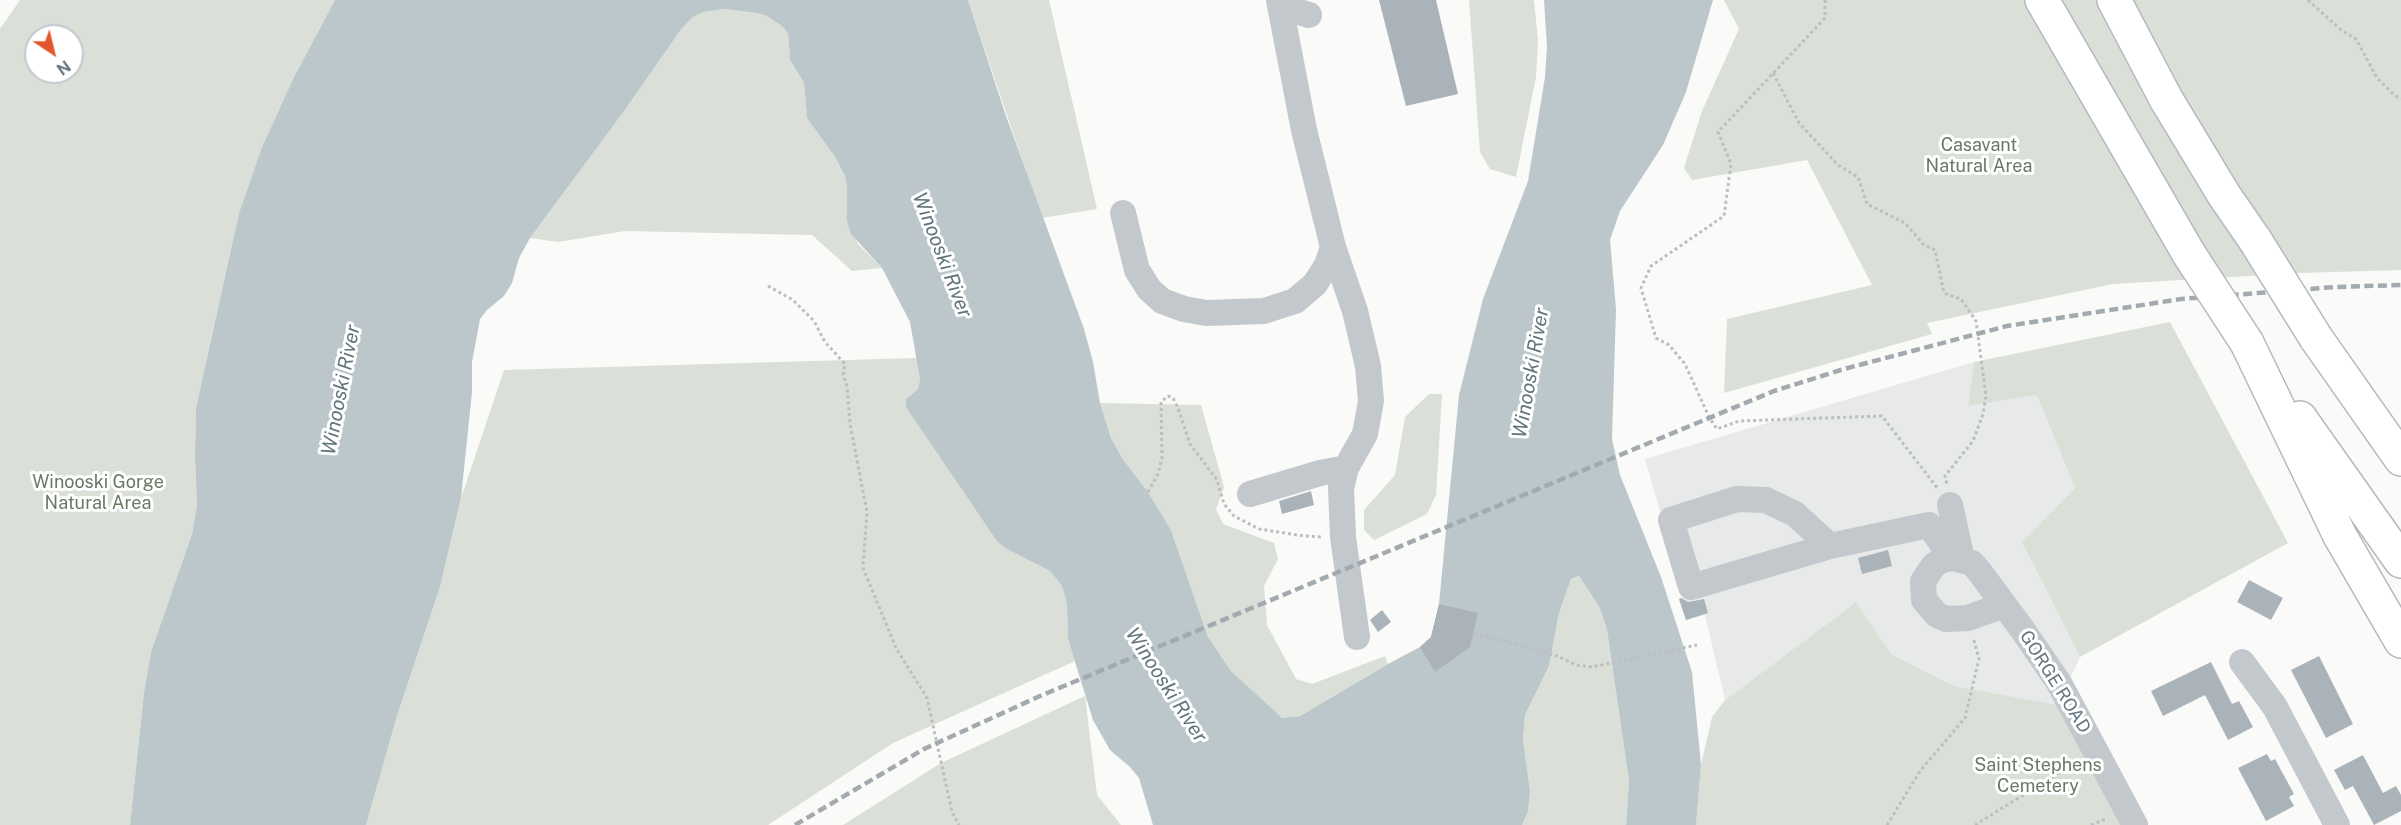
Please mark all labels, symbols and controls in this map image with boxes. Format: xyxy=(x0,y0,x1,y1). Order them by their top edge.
north arrow xyxy=(24,24,84,84)
text: N xyxy=(53,56,74,79)
park label: Casavant Natural Area xyxy=(1926,134,2032,176)
water label: Winooski River xyxy=(907,189,977,321)
water label: Winooski River xyxy=(1508,306,1554,440)
water label: Winooski River xyxy=(317,323,365,457)
park label: Winooski Gorge Natural Area xyxy=(32,471,164,514)
water label: Winooski River xyxy=(1120,623,1212,747)
street label: GORGE ROAD xyxy=(2015,627,2095,737)
park label: Saint Stephens Cemetery xyxy=(1974,754,2102,796)

